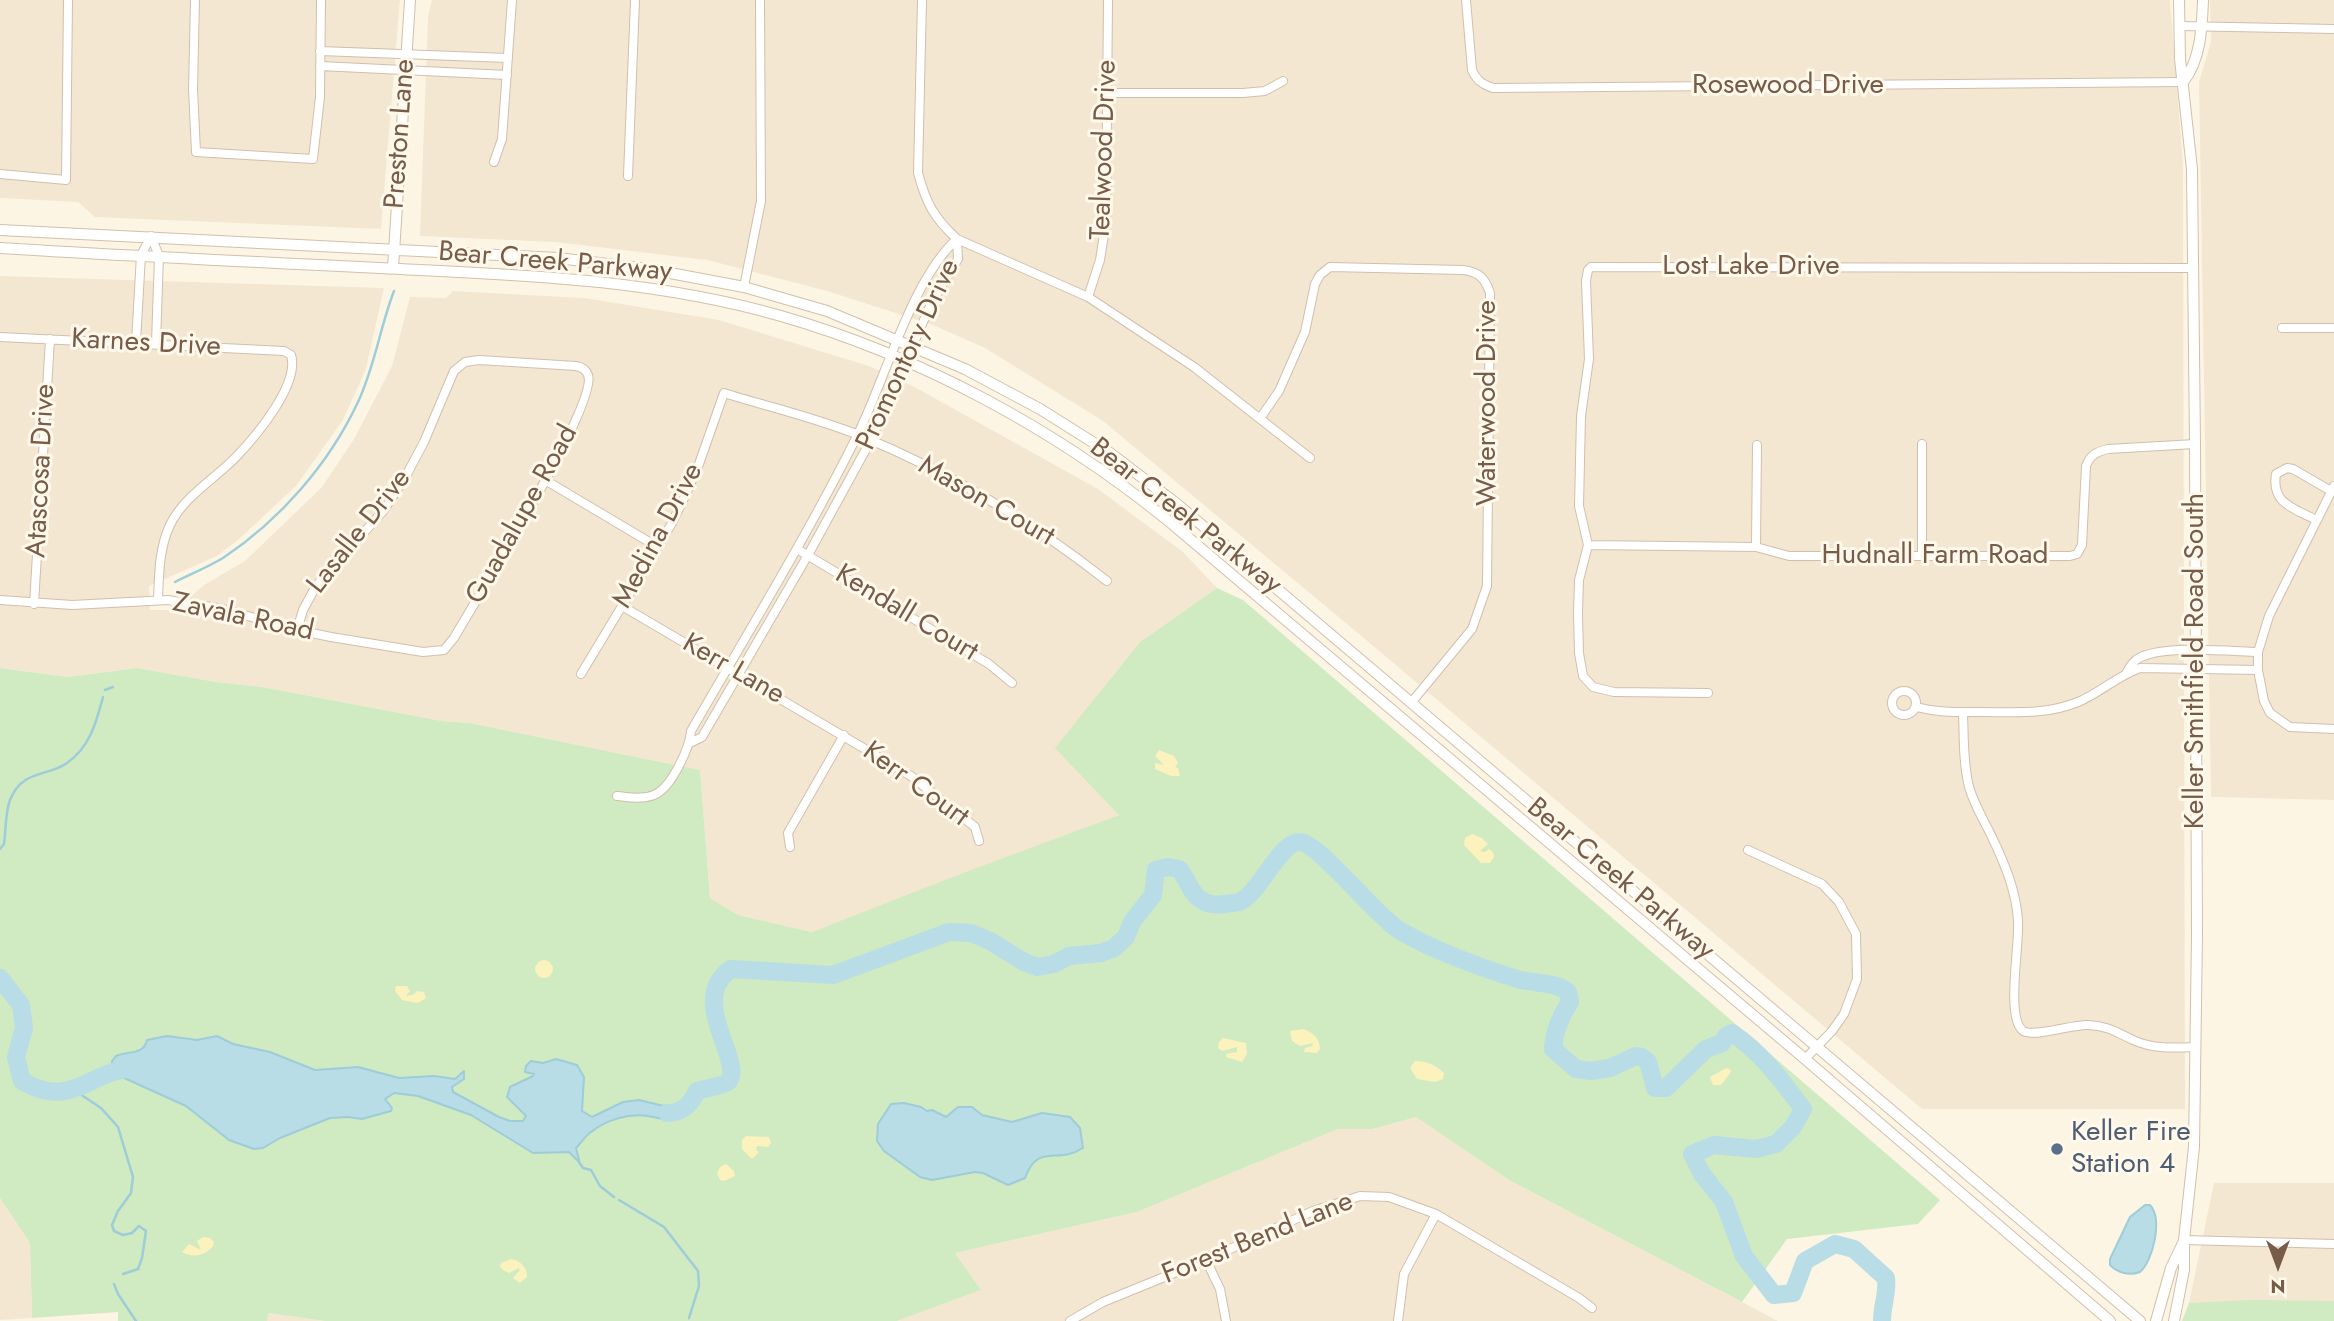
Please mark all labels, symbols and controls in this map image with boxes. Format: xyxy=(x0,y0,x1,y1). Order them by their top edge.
street label: Preston Lane xyxy=(379,58,423,210)
street label: Tealwood Drive xyxy=(1085,59,1125,241)
street label: Rosewood Drive xyxy=(1692,69,1884,103)
street label: Bear Creek Parkway xyxy=(437,236,673,290)
street label: Lost Lake Drive xyxy=(1662,250,1840,284)
street label: Promontory Drive xyxy=(850,254,968,456)
street label: Waterwood Drive xyxy=(1471,300,1505,506)
street label: Karnes Drive xyxy=(70,323,222,365)
street label: Atascosa Drive xyxy=(21,383,63,559)
street label: Guadalupe Road xyxy=(460,420,586,610)
street label: Bear Creek Parkway xyxy=(1082,432,1288,602)
street label: Mason Court xyxy=(912,450,1060,554)
street label: Medina Drive xyxy=(607,458,711,614)
street label: Lasalle Drive xyxy=(301,463,419,601)
street label: Keller Smithfield Road South xyxy=(2179,493,2213,829)
street label: Hudnall Farm Road xyxy=(1822,539,2048,573)
street label: Kendall Court xyxy=(829,558,983,670)
street label: Zavala Road xyxy=(170,587,316,649)
street label: Kerr Lane xyxy=(676,627,790,713)
street label: Kerr Court xyxy=(856,735,974,835)
street label: Bear Creek Parkway xyxy=(1519,792,1721,968)
place label: Keller Fire Station 4 xyxy=(2071,1116,2191,1182)
marker: Keller Fire Station 4 xyxy=(2049,1141,2065,1157)
street label: Forest Bend Lane xyxy=(1158,1185,1358,1293)
north arrow xyxy=(2243,1230,2313,1300)
text: N xyxy=(2270,1273,2286,1300)

